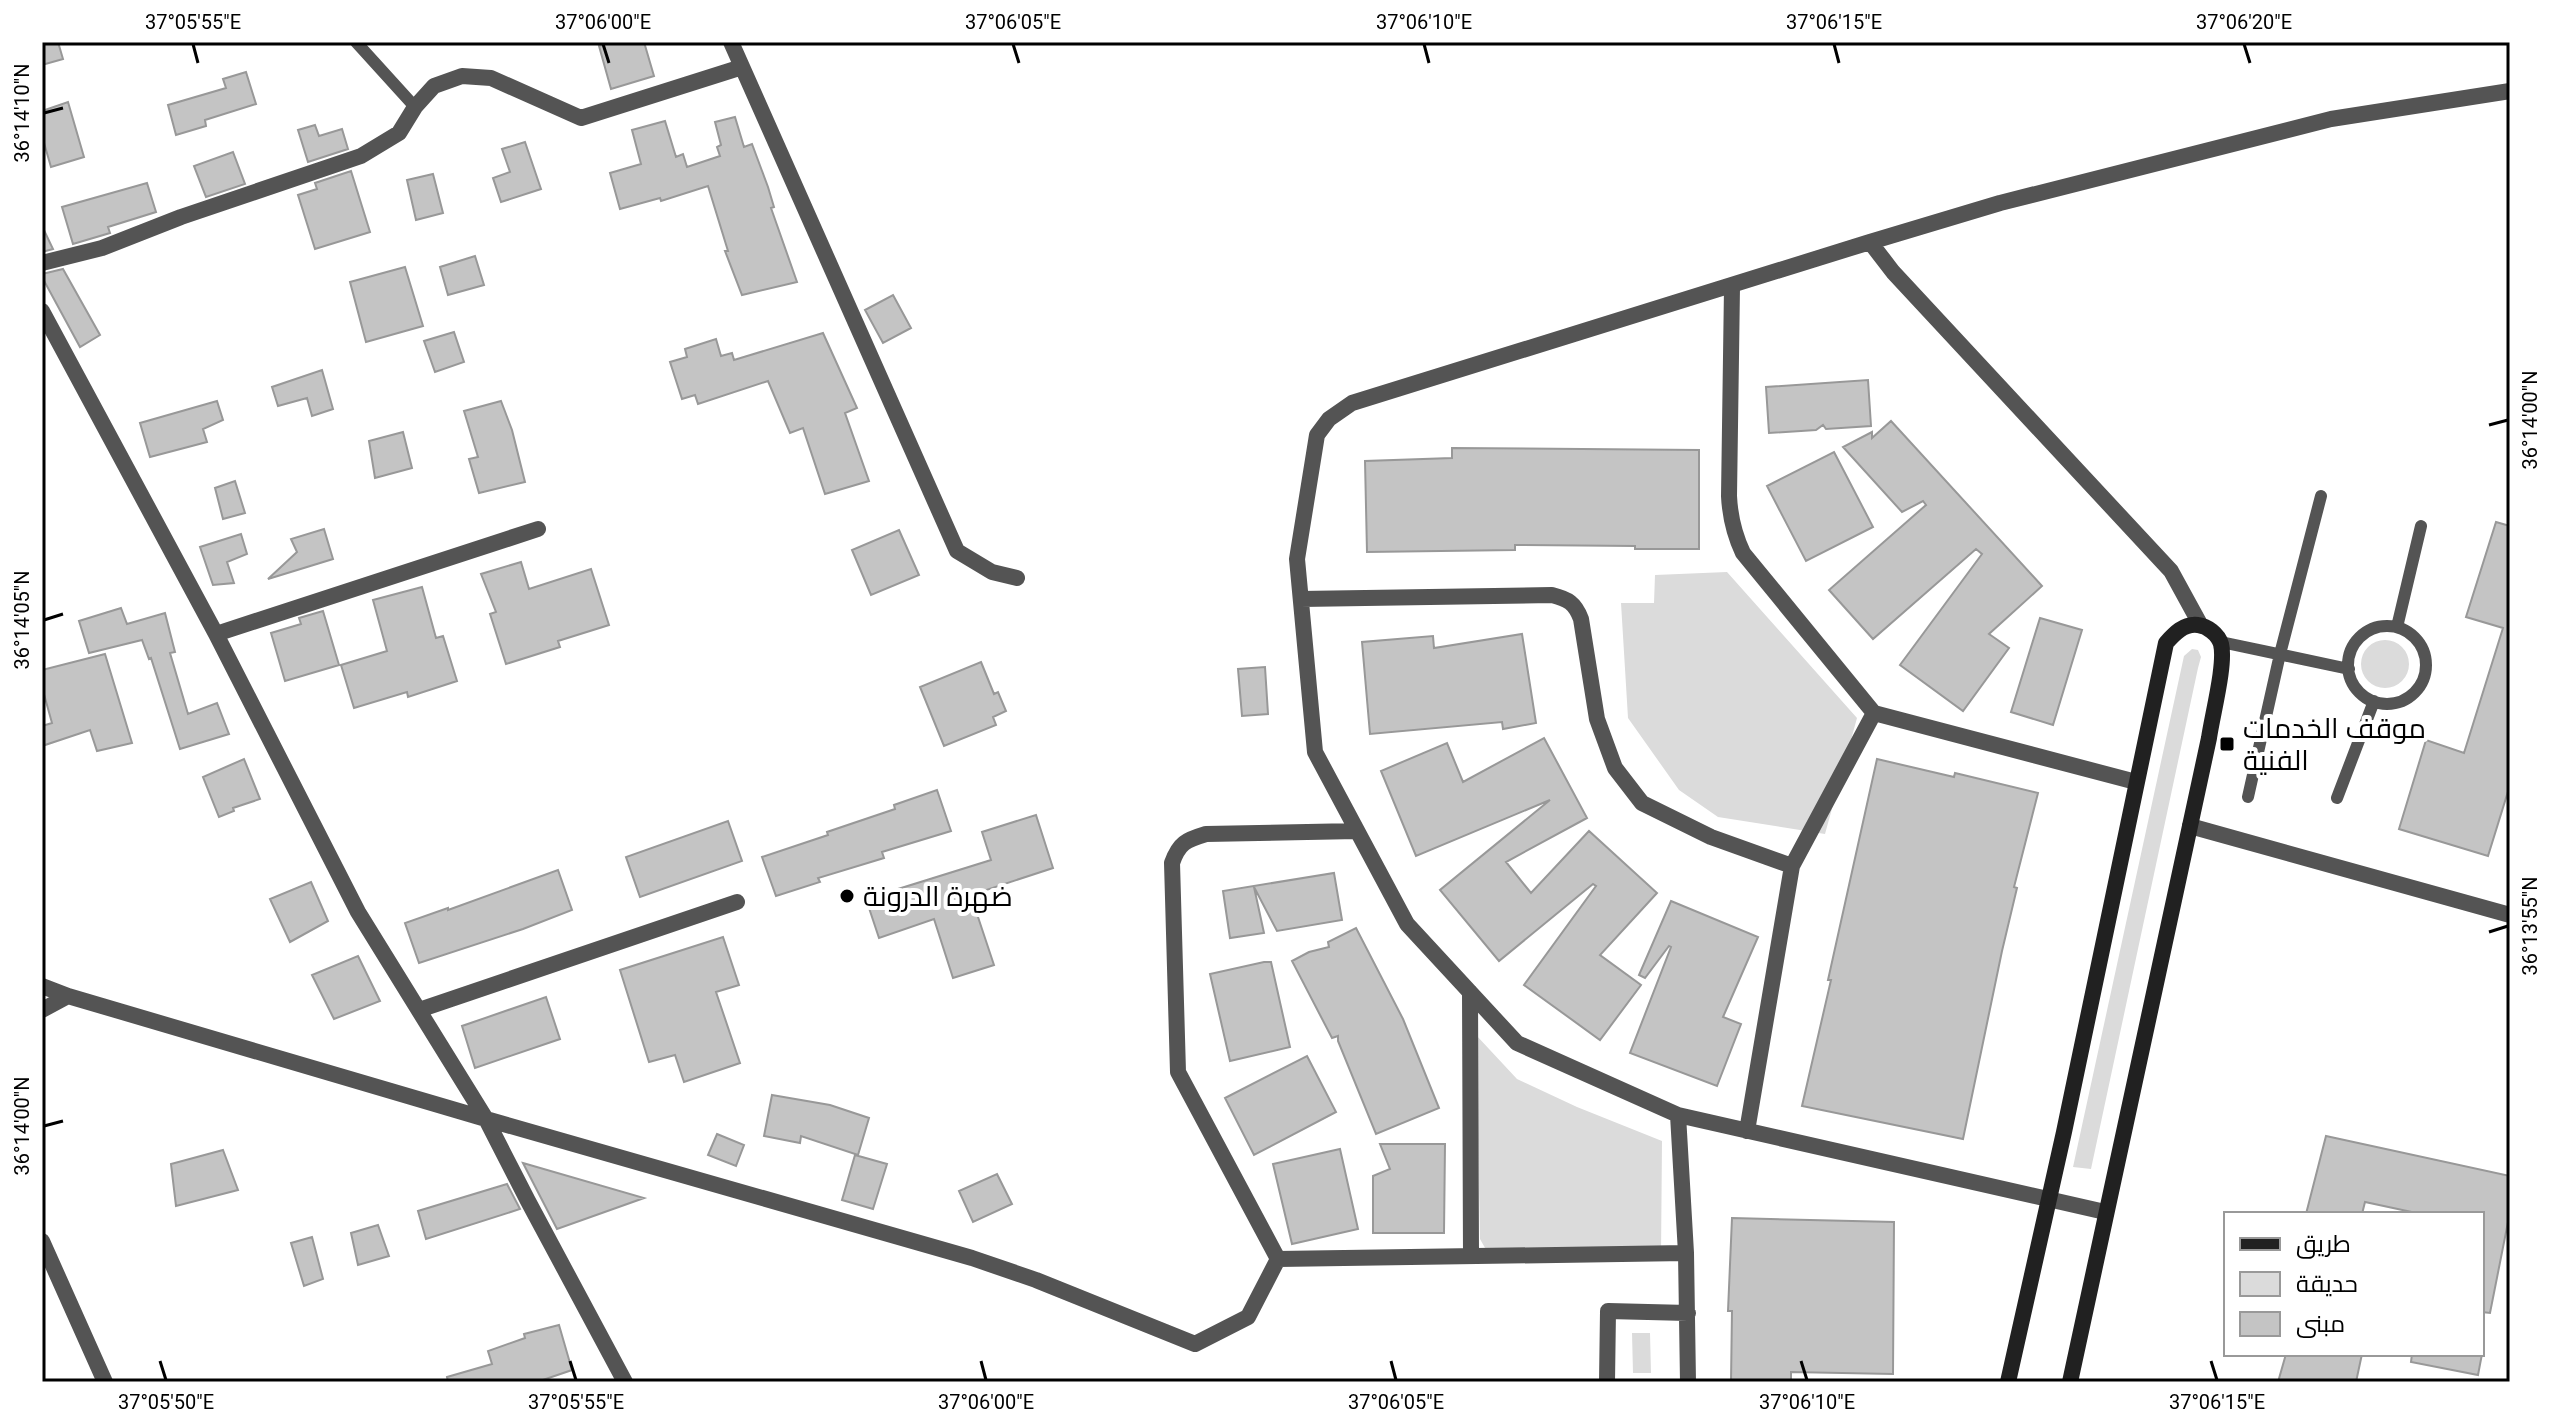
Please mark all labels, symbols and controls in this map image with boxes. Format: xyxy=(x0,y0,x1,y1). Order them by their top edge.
text: 37°05'55"E xyxy=(145,10,241,34)
text: 37°06'00"E xyxy=(555,10,651,34)
text: 37°06'05"E xyxy=(965,10,1061,34)
text: 37°06'10"E xyxy=(1376,10,1472,34)
text: 37°06'15"E xyxy=(1786,10,1882,34)
text: 37°06'20"E xyxy=(2196,10,2292,34)
text: 36°14'10"N xyxy=(10,63,34,163)
text: 36°14'00"N xyxy=(2518,370,2542,470)
text: 36°14'05"N xyxy=(10,570,34,670)
place label: موقف الخدمات الفنية xyxy=(2243,712,2426,777)
marker: موقف الخدمات الفنية xyxy=(2218,735,2236,753)
text: 36°13'55"N xyxy=(2518,876,2542,976)
place label: ضهرة الدرونة xyxy=(863,880,1013,913)
marker: ضهرة الدرونة xyxy=(838,887,856,905)
text: 36°14'00"N xyxy=(10,1076,34,1176)
legend xyxy=(2224,1212,2484,1356)
text: طريق xyxy=(2296,1230,2351,1259)
text: حديقة xyxy=(2296,1270,2358,1298)
text: مبنى xyxy=(2296,1310,2345,1338)
text: 37°05'50"E xyxy=(118,1390,214,1414)
text: 37°05'55"E xyxy=(528,1390,624,1414)
text: 37°06'00"E xyxy=(938,1390,1034,1414)
text: 37°06'05"E xyxy=(1348,1390,1444,1414)
text: 37°06'10"E xyxy=(1759,1390,1855,1414)
text: 37°06'15"E xyxy=(2169,1390,2265,1414)

